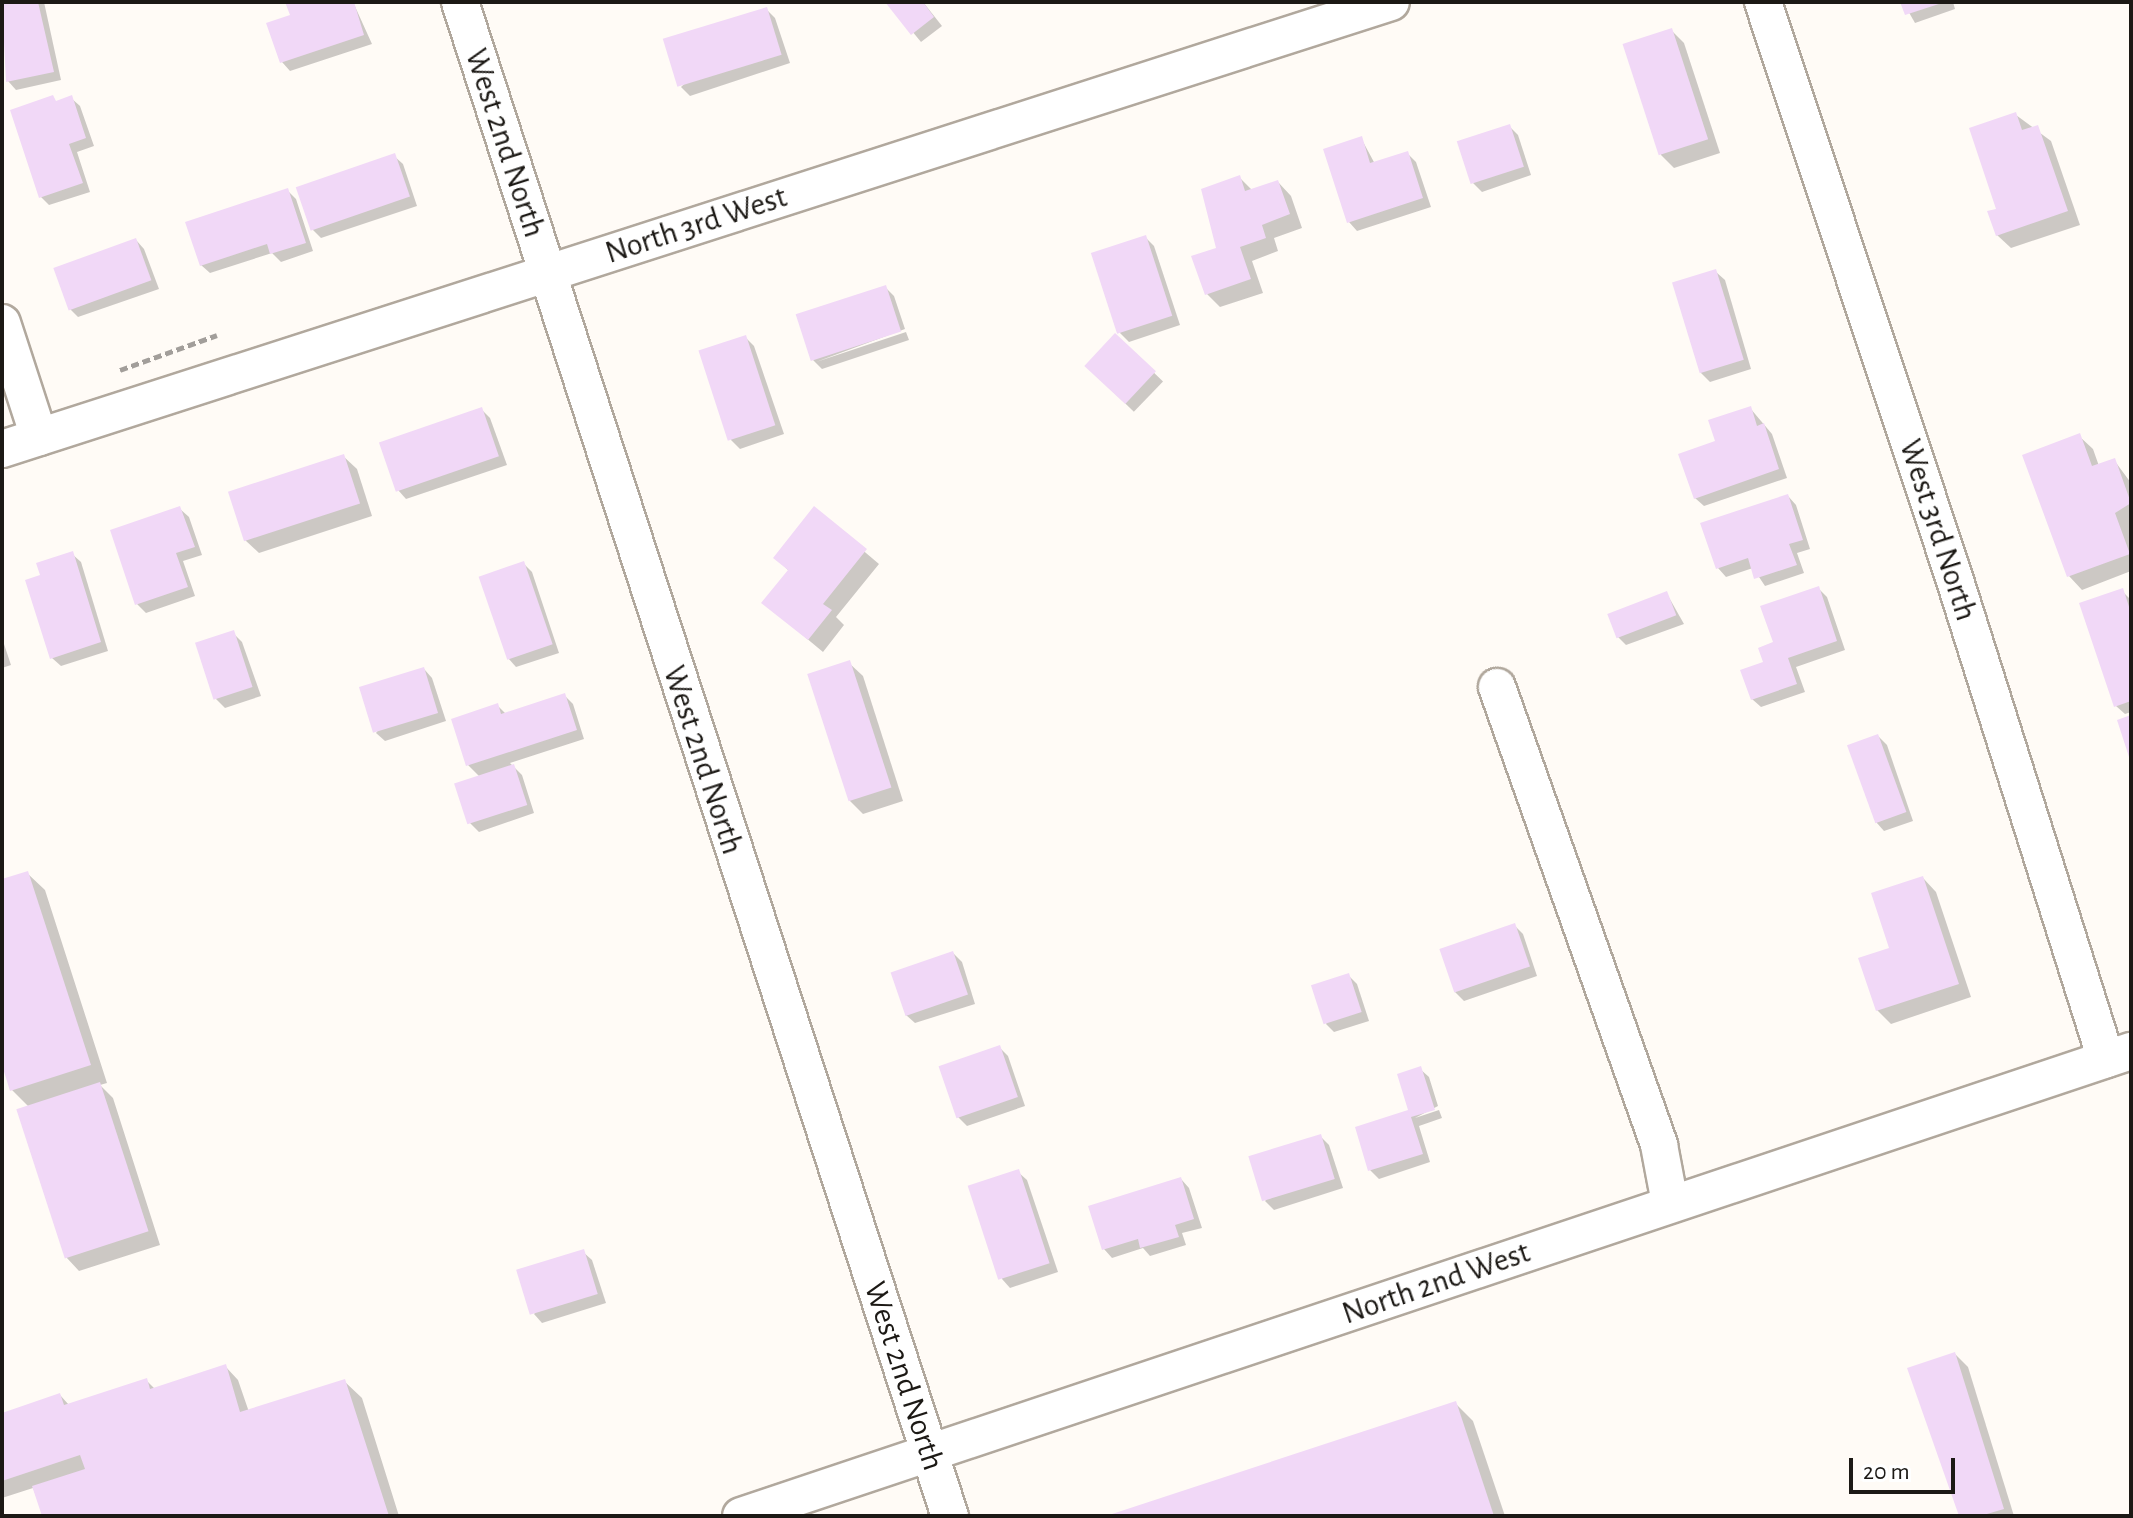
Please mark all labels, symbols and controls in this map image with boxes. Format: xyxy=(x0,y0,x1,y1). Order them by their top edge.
street label: West 2nd North xyxy=(456,44,554,242)
street label: North 3rd West xyxy=(600,178,792,272)
street label: West 3rd North xyxy=(1891,434,1985,626)
street label: West 2nd North xyxy=(654,661,752,859)
street label: North 2nd West xyxy=(1337,1233,1535,1333)
street label: West 2nd North xyxy=(855,1277,953,1475)
scale bar xyxy=(1853,1442,1959,1492)
text: 20 m xyxy=(1863,1460,1910,1484)

